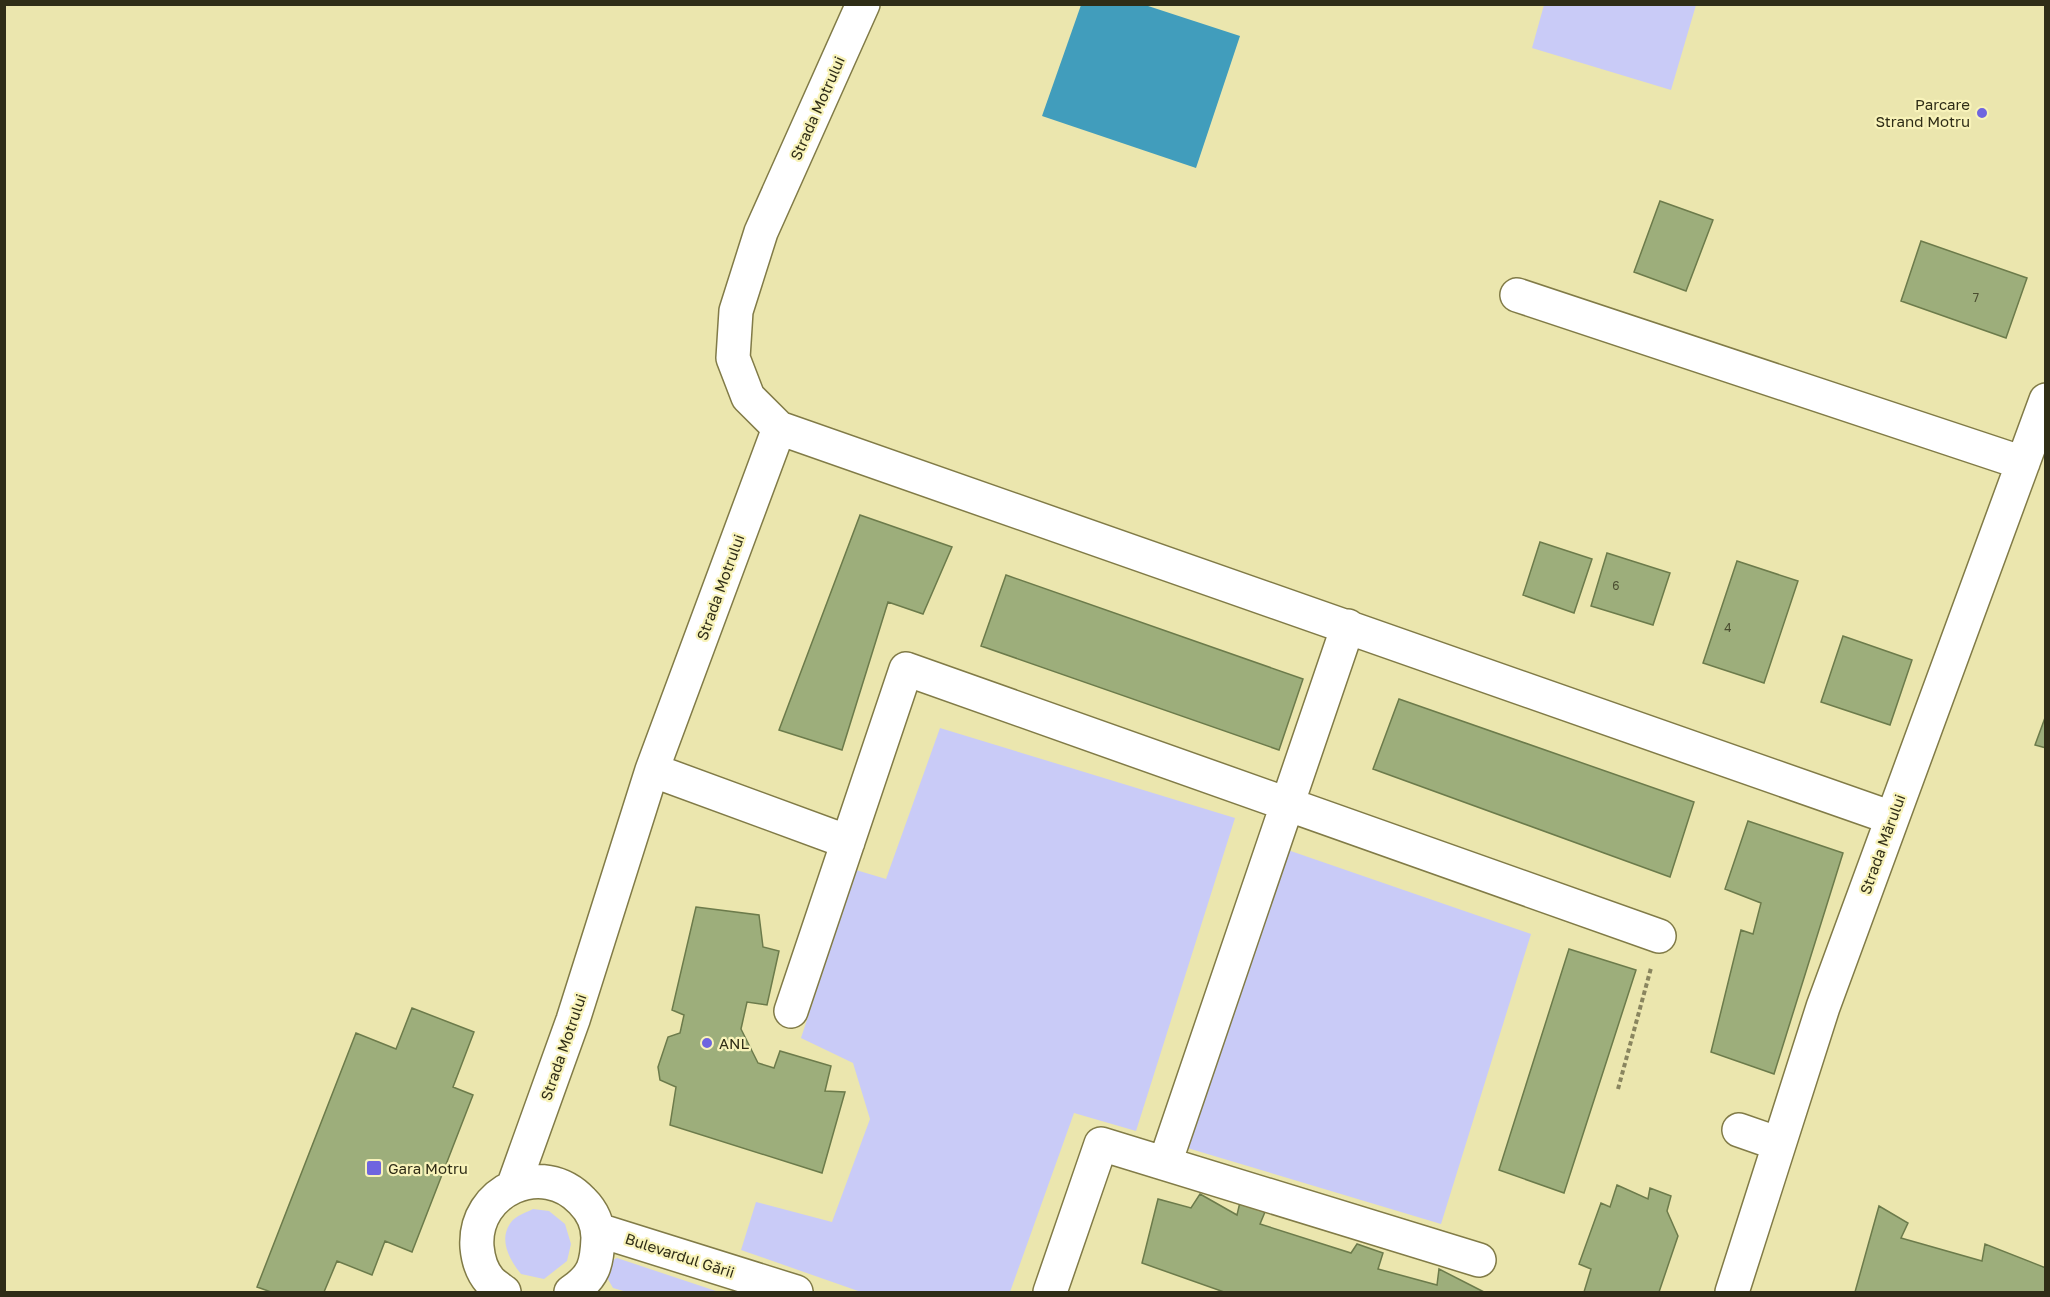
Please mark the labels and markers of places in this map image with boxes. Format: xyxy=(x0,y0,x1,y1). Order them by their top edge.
place label: Parcare Strand Motru xyxy=(1875,95,1970,130)
marker: Parcare Strand Motru xyxy=(1975,106,1989,120)
place label: ANL xyxy=(719,1034,749,1052)
marker: ANL xyxy=(700,1036,714,1050)
marker: Gara Motru xyxy=(365,1159,383,1177)
place label: Gara Motru xyxy=(388,1159,468,1177)

